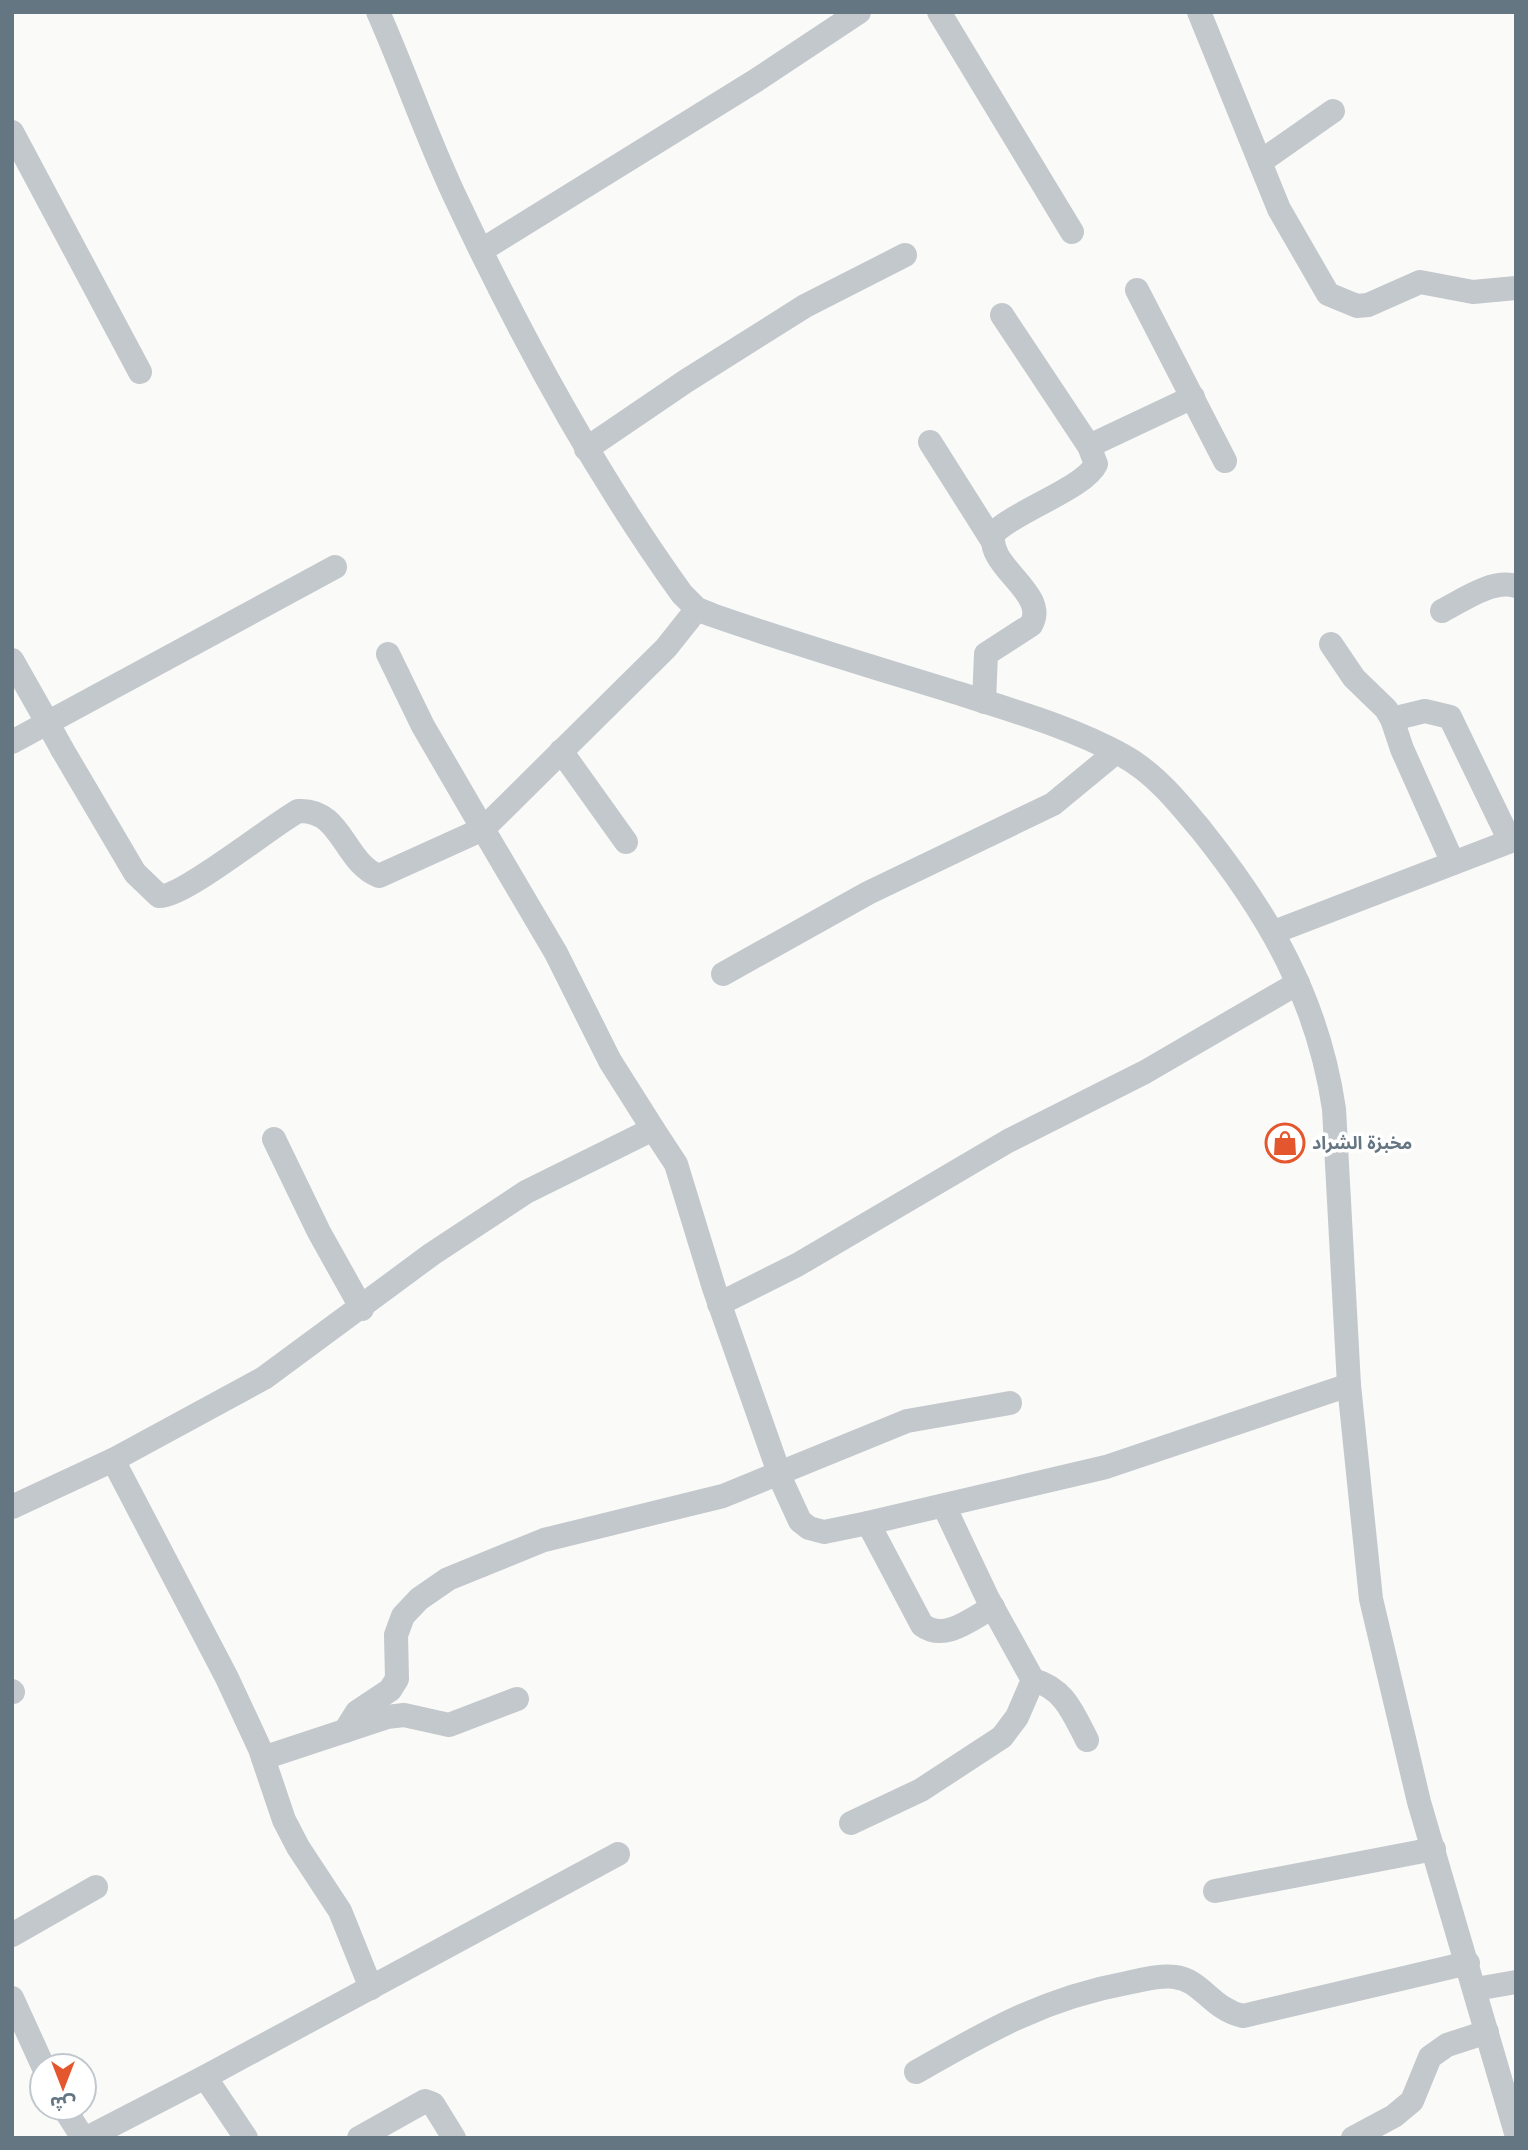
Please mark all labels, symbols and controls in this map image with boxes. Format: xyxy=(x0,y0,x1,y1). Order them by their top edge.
shop icon: مخبزة الشراد xyxy=(1264,1122,1306,1164)
place label: مخبزة الشراد xyxy=(1312,1131,1412,1155)
north arrow xyxy=(28,2052,98,2122)
text: ش xyxy=(50,2090,76,2116)

